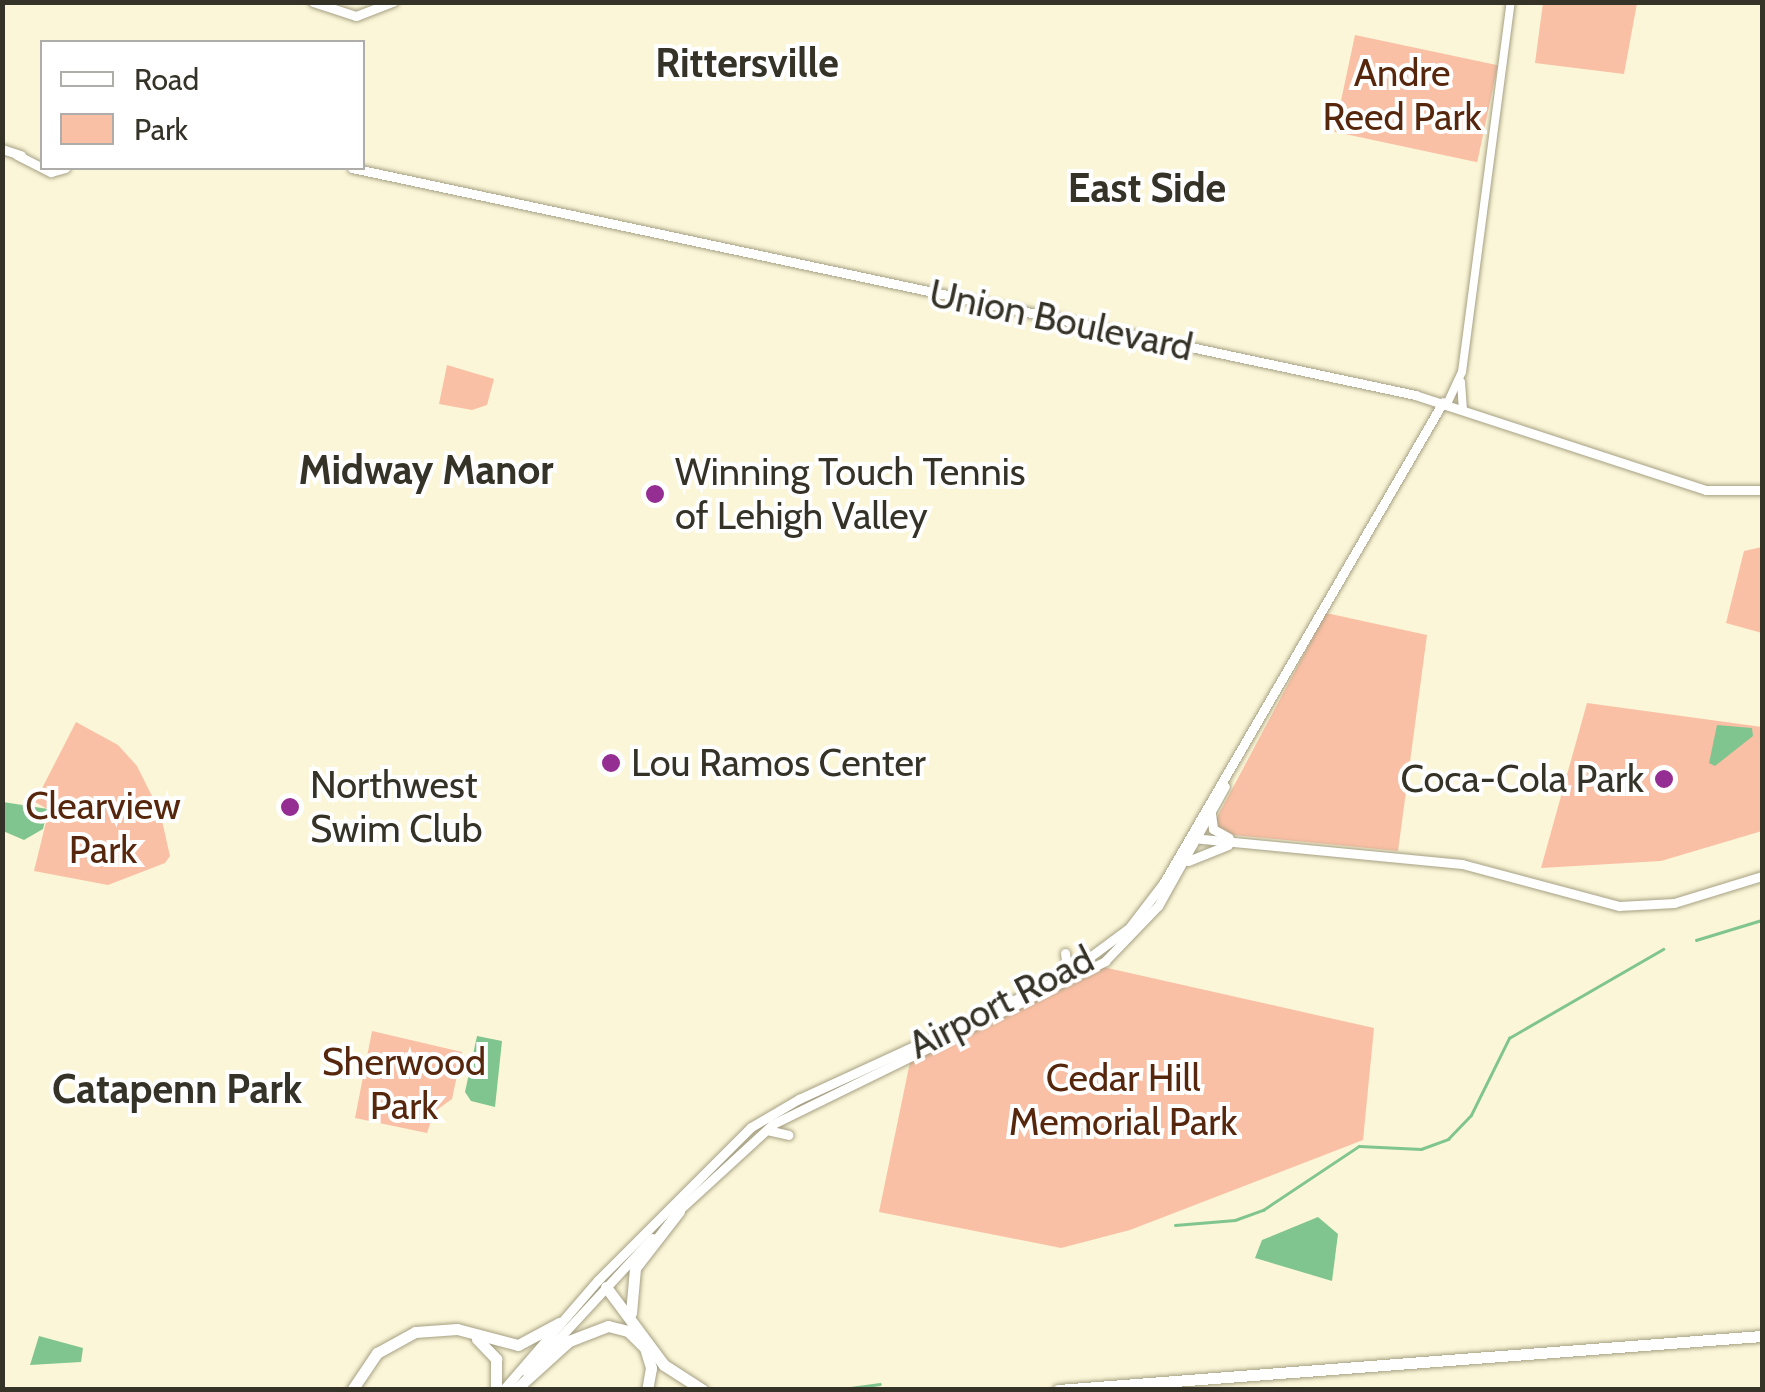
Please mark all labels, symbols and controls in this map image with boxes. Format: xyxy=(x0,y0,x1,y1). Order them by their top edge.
district label: Rittersville xyxy=(655,39,839,87)
legend xyxy=(40,40,365,170)
park label: Andre Reed Park xyxy=(1322,50,1482,140)
text: Road xyxy=(134,61,199,98)
text: Park xyxy=(134,111,188,148)
district label: East Side xyxy=(1068,164,1226,212)
street label: Union Boulevard xyxy=(925,270,1197,370)
district label: Midway Manor xyxy=(299,446,553,494)
place label: Winning Touch Tennis of Lehigh Valley xyxy=(675,449,1026,538)
marker: Winning Touch Tennis of Lehigh Valley xyxy=(644,483,666,505)
place label: Lou Ramos Center xyxy=(631,740,926,786)
marker: Lou Ramos Center xyxy=(600,752,622,774)
place label: Coca-Cola Park xyxy=(1401,756,1644,802)
place label: Northwest Swim Club xyxy=(310,762,483,852)
marker: Coca-Cola Park xyxy=(1653,768,1675,790)
park label: Clearview Park xyxy=(25,783,181,872)
marker: Northwest Swim Club xyxy=(279,796,301,818)
street label: Airport Road xyxy=(901,936,1101,1068)
park label: Sherwood Park xyxy=(322,1039,486,1128)
park label: Cedar Hill Memorial Park xyxy=(1009,1055,1237,1144)
district label: Catapenn Park xyxy=(52,1065,302,1113)

